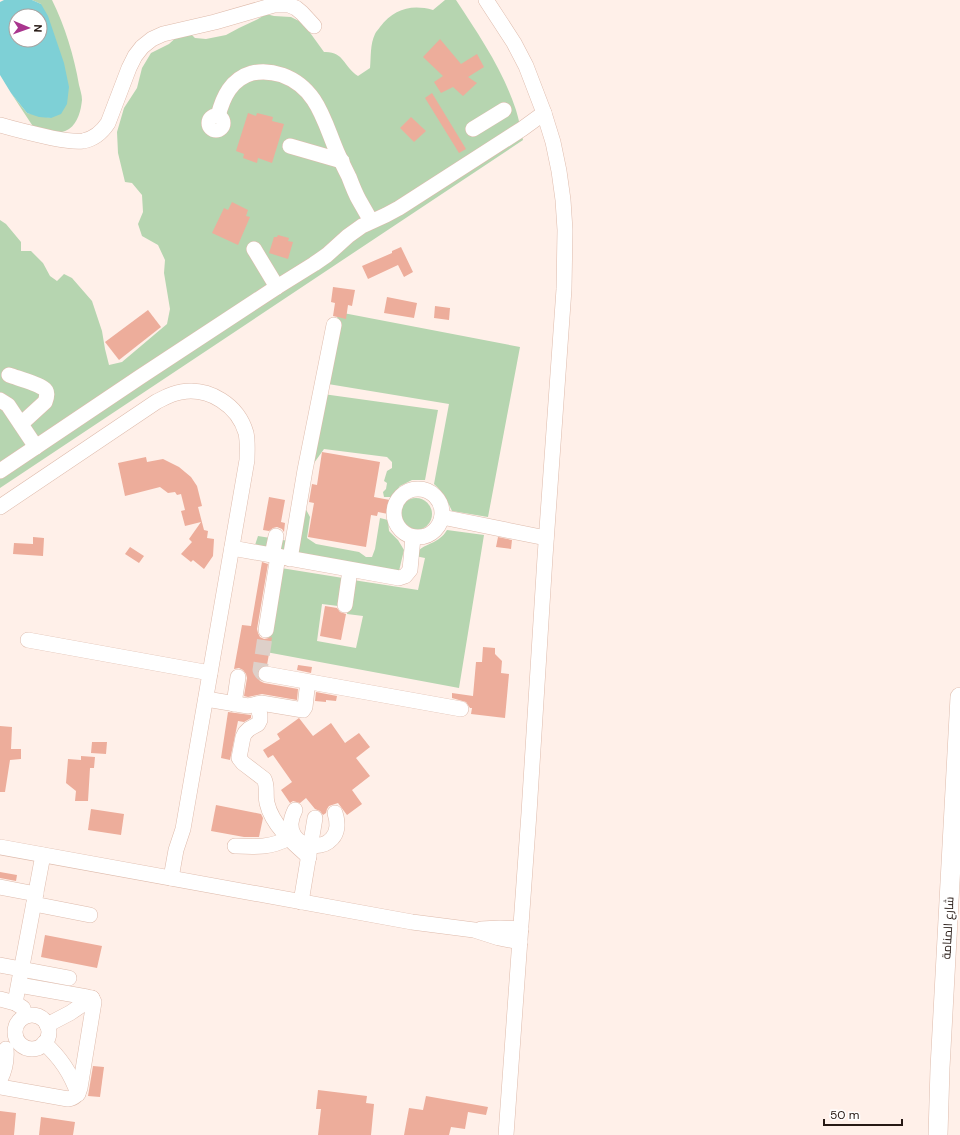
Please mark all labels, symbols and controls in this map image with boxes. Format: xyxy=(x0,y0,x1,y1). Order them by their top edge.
north arrow xyxy=(8,8,48,48)
text: N xyxy=(31,24,45,33)
street label: شارع المنامة xyxy=(938,896,958,960)
scale bar xyxy=(824,1101,902,1127)
text: 50 m xyxy=(830,1107,859,1123)

